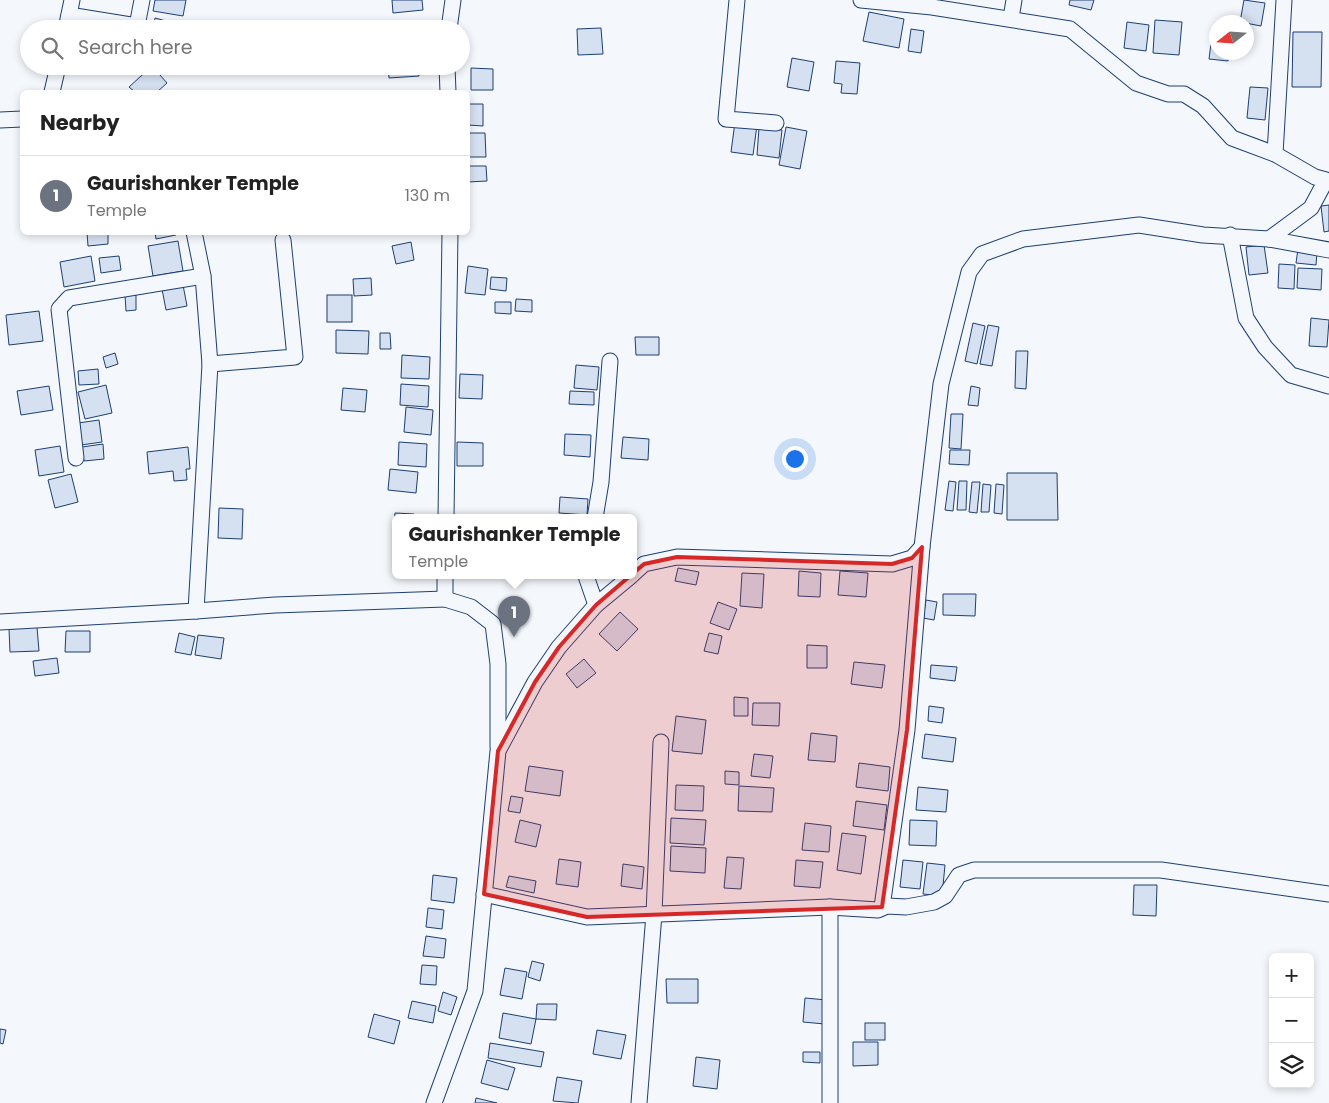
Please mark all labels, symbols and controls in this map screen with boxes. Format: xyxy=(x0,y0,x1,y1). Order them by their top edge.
north arrow xyxy=(1209,15,1254,60)
search box xyxy=(20,20,470,75)
icon: search xyxy=(38,34,66,62)
text: Search here xyxy=(78,34,192,61)
text: Nearby xyxy=(40,108,120,137)
text: Gaurishanker Temple xyxy=(87,170,299,197)
text: 1 xyxy=(53,184,59,207)
text: 130 m xyxy=(405,184,450,207)
text: Temple xyxy=(87,199,147,222)
your location xyxy=(782,446,808,472)
popup xyxy=(392,514,637,579)
text: Gaurishanker Temple xyxy=(409,521,620,548)
text: Temple xyxy=(409,550,468,573)
pin: 1 xyxy=(498,596,530,637)
map controls xyxy=(1269,953,1314,1088)
button: + xyxy=(1269,953,1314,998)
button: − xyxy=(1269,998,1314,1043)
button: layers xyxy=(1269,1043,1314,1088)

